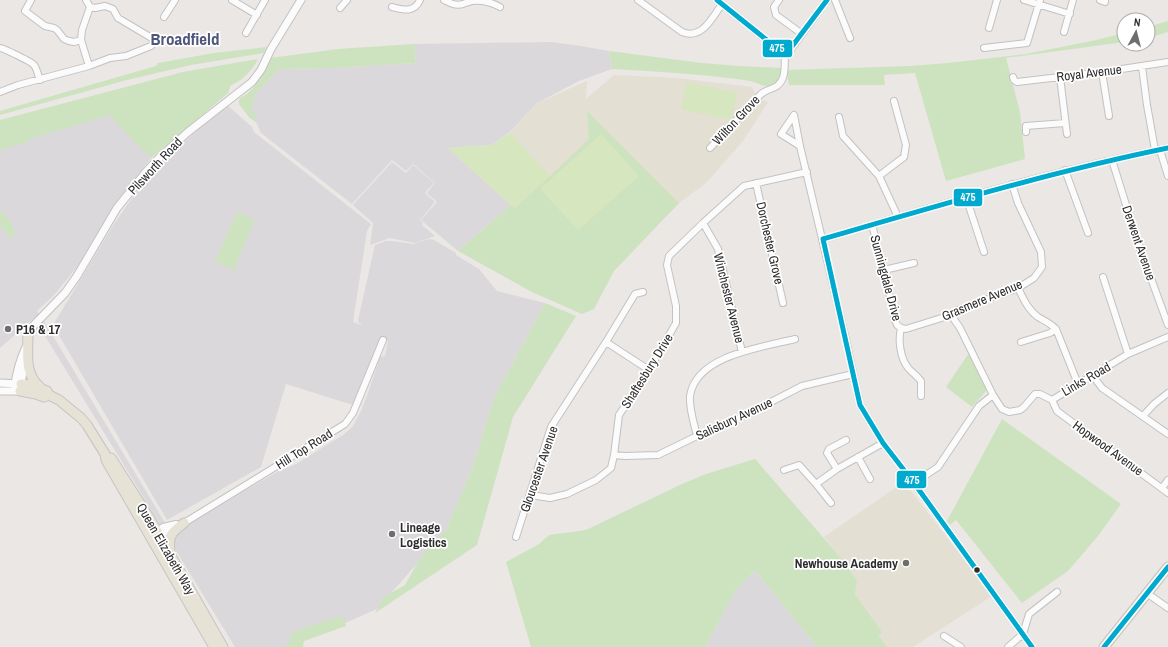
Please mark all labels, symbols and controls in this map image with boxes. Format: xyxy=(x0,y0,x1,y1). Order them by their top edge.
north arrow xyxy=(1116,12,1156,52)
text: N xyxy=(1133,15,1141,29)
district label: Broadfield xyxy=(151,27,219,50)
line badge: 475 xyxy=(762,39,793,58)
text: 475 xyxy=(769,41,785,55)
street label: Royal Avenue xyxy=(1055,61,1123,85)
street label: Wilton Grove xyxy=(709,91,763,149)
street label: Pilsworth Road xyxy=(124,134,186,198)
line badge: 475 xyxy=(953,188,983,207)
text: 475 xyxy=(960,190,976,204)
street label: Dorchester Grove xyxy=(752,200,788,286)
street label: Derwent Avenue xyxy=(1118,203,1160,283)
street label: Sunningdale Drive xyxy=(866,233,906,323)
street label: Winchester Avenue xyxy=(710,251,748,345)
street label: Grasmere Avenue xyxy=(939,275,1025,325)
place label: P16 & 17 xyxy=(16,321,61,338)
marker: P16 & 17 xyxy=(3,324,13,334)
street label: Shaftesbury Drive xyxy=(617,330,677,412)
street label: Links Road xyxy=(1058,358,1114,400)
street label: Salisbury Avenue xyxy=(693,394,775,444)
street label: Hopwood Avenue xyxy=(1069,417,1147,479)
street label: Gloucester Avenue xyxy=(516,424,562,514)
street label: Hill Top Road xyxy=(272,425,336,473)
line badge: 475 xyxy=(896,470,927,489)
text: 475 xyxy=(904,473,920,487)
street label: Queen Elizabeth Way xyxy=(133,500,200,599)
place label: Lineage Logistics xyxy=(400,519,447,551)
marker: Lineage Logistics xyxy=(387,529,397,539)
place label: Newhouse Academy xyxy=(795,555,898,572)
marker: Newhouse Academy xyxy=(901,558,911,568)
unlabelled marker xyxy=(972,565,982,575)

